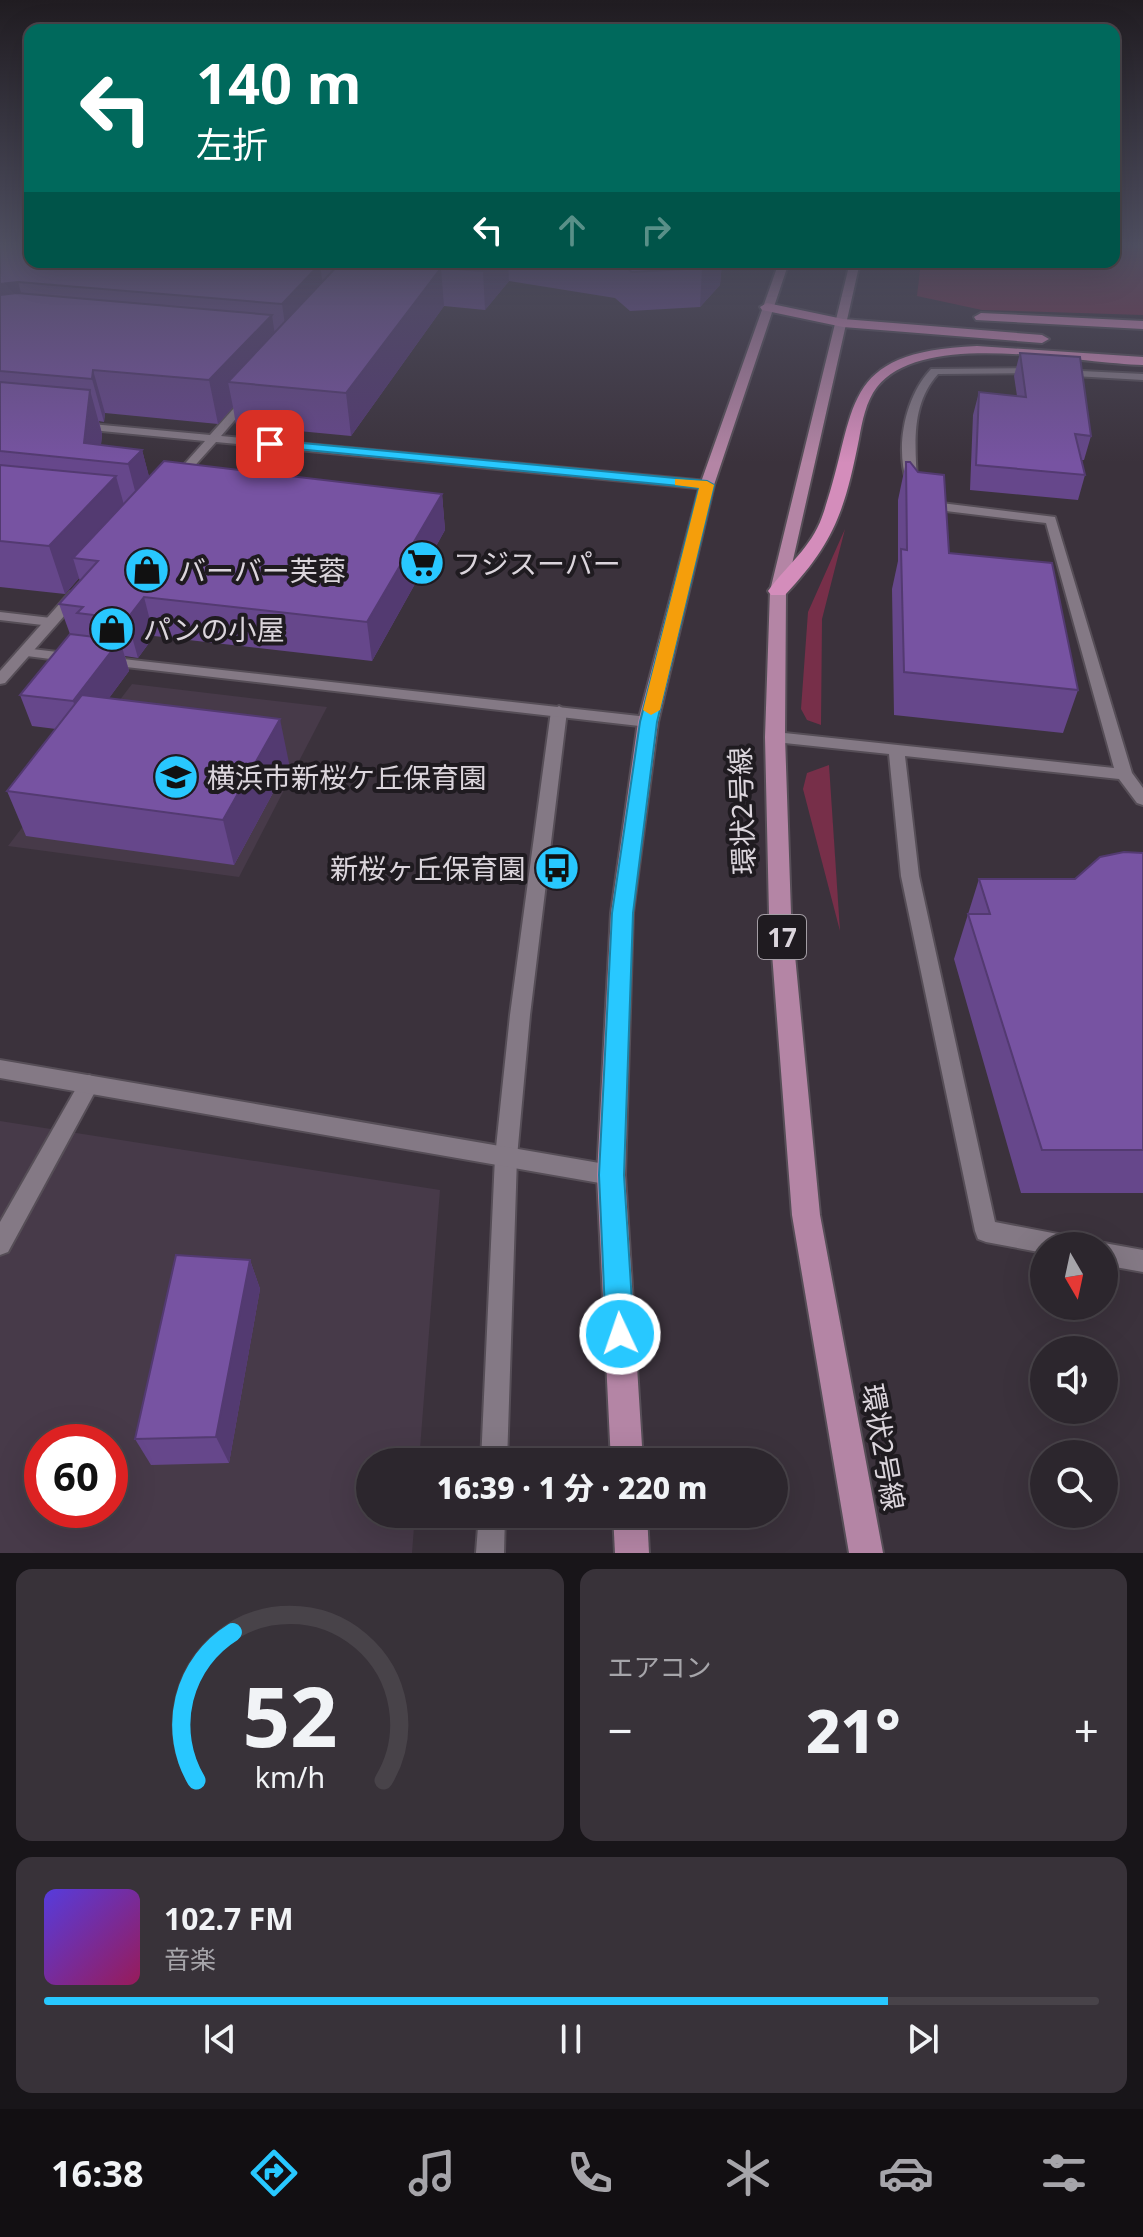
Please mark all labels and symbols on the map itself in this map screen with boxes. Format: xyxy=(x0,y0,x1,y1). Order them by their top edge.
pin xyxy=(236,410,304,478)
supermarket icon: フジスーパー xyxy=(398,539,446,587)
place label: フジスーパー xyxy=(453,544,621,582)
shop icon: バーバー芙蓉 xyxy=(123,546,171,594)
place label: バーバー芙蓉 xyxy=(178,551,346,589)
shop icon: パンの小屋 xyxy=(88,605,136,653)
place label: パンの小屋 xyxy=(143,610,284,648)
street label: 環状2号線 xyxy=(720,746,762,876)
school or university icon: 横浜市新桜ケ丘保育園 xyxy=(152,753,200,801)
place label: 横浜市新桜ケ丘保育園 xyxy=(207,758,487,796)
bus stop icon: 新桜ヶ丘保育園 xyxy=(533,844,581,892)
place label: 新桜ヶ丘保育園 xyxy=(330,849,526,887)
road number: 17 xyxy=(758,915,806,959)
north arrow xyxy=(1030,1232,1118,1320)
position arrow xyxy=(578,1292,662,1376)
street label: 環状2号線 xyxy=(854,1381,914,1513)
speed limit sign: 60 xyxy=(24,1424,128,1528)

